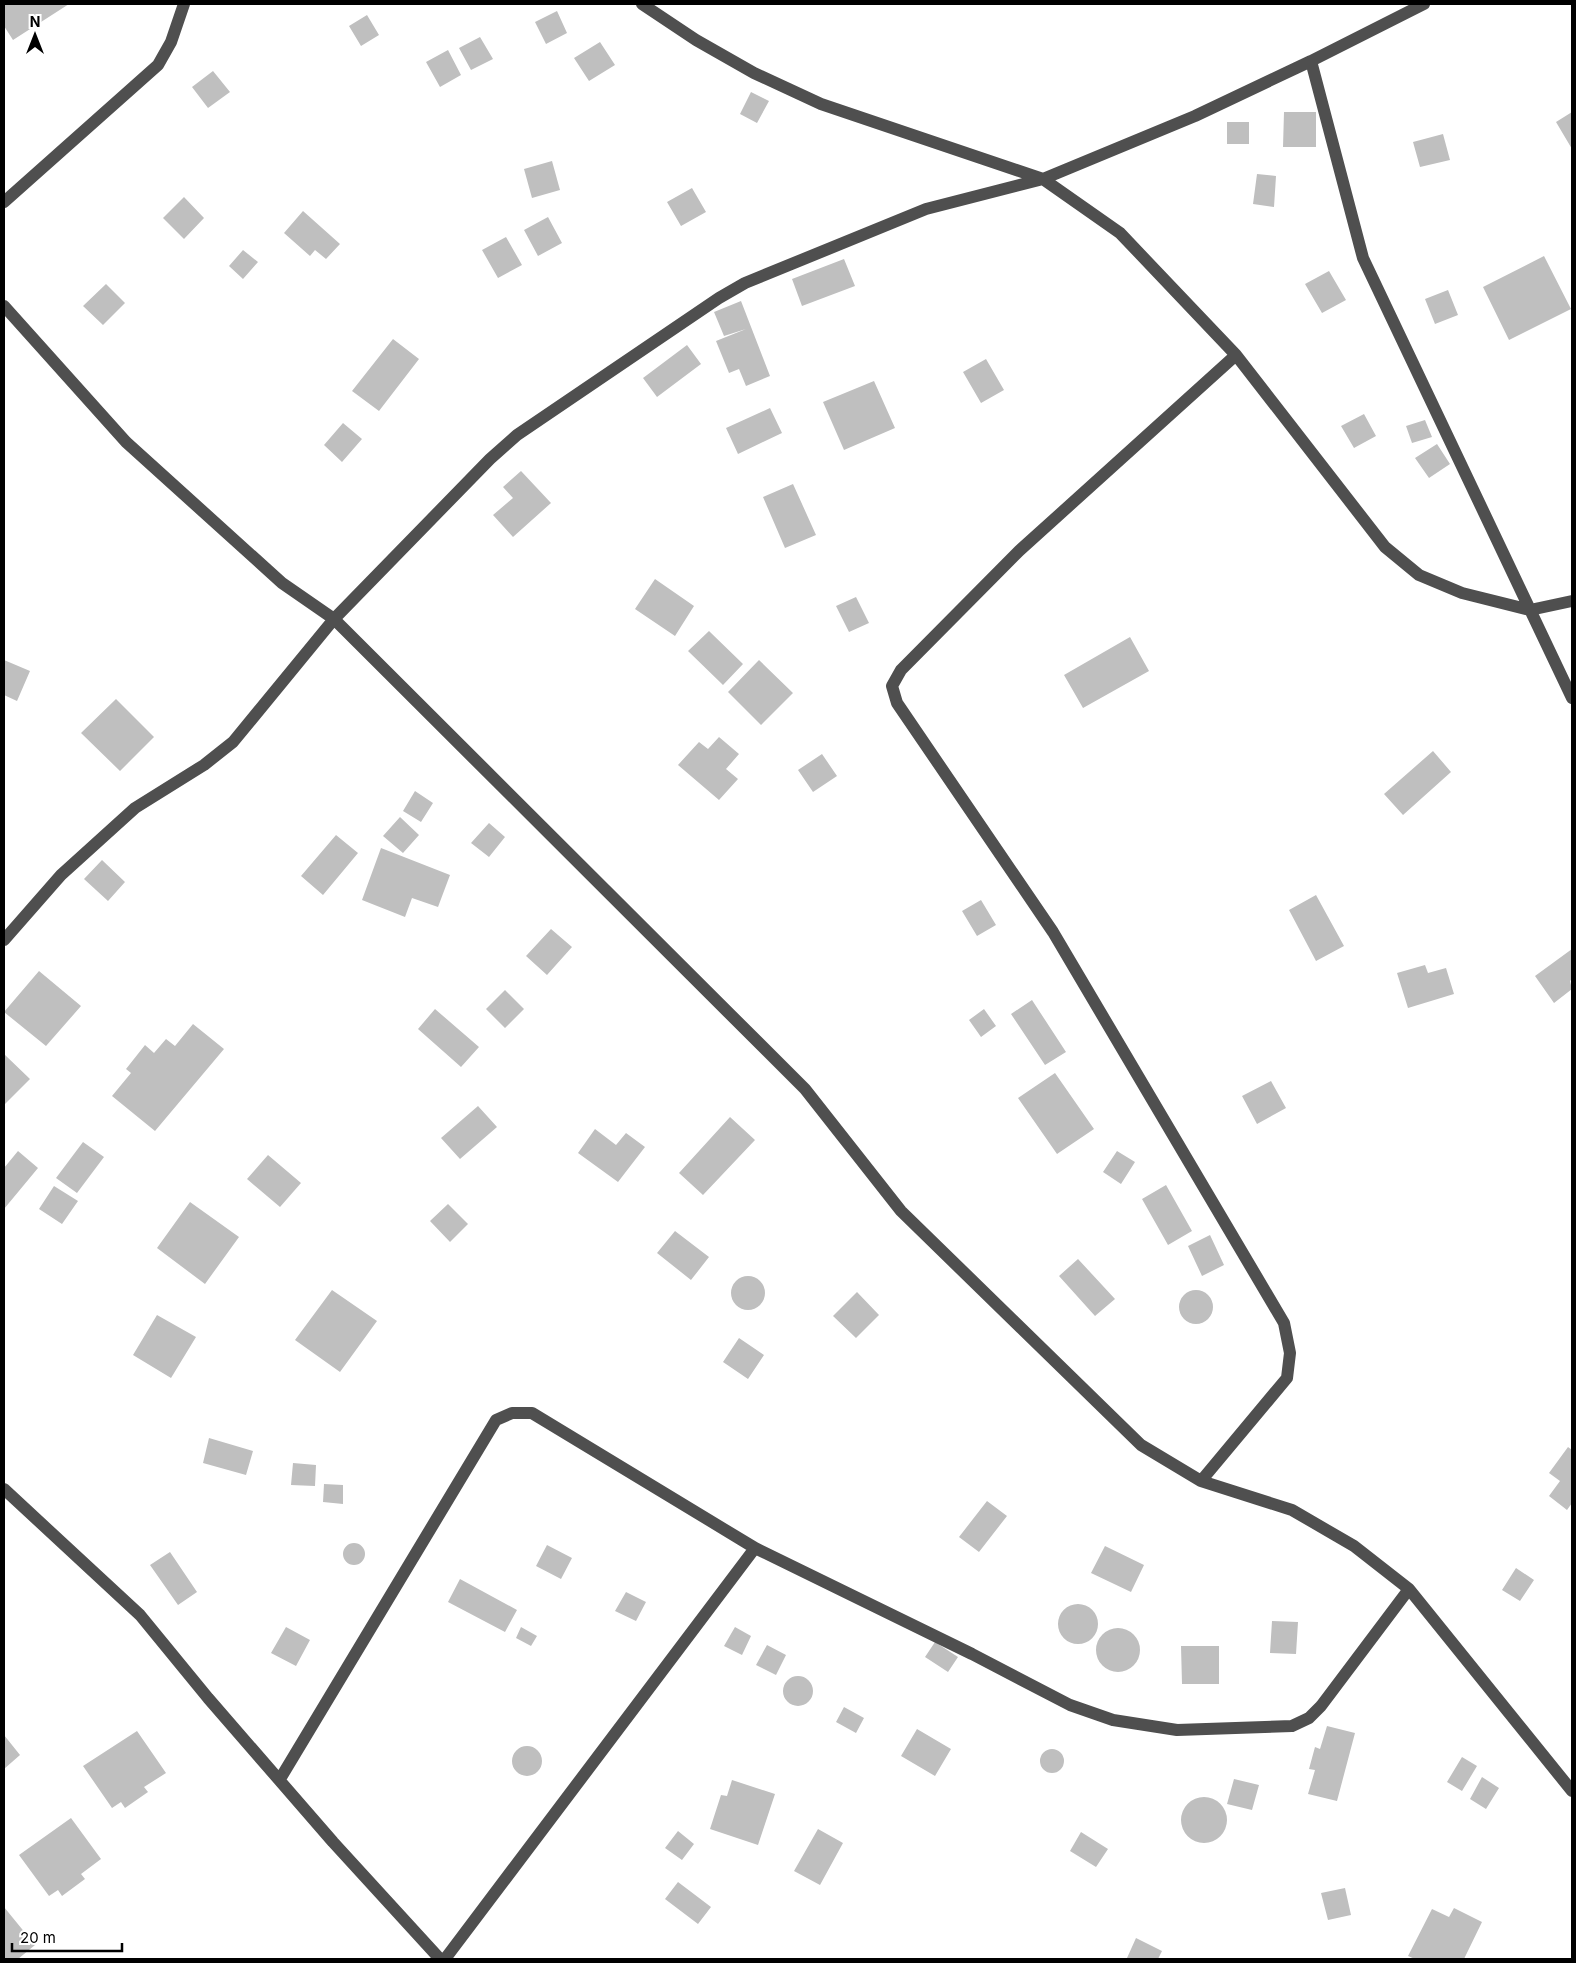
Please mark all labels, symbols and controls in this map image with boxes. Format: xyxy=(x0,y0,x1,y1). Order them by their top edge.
north arrow xyxy=(10,10,60,60)
text: N xyxy=(30,13,40,30)
scale bar xyxy=(12,1920,122,1952)
text: 20 m xyxy=(20,1928,56,1947)

